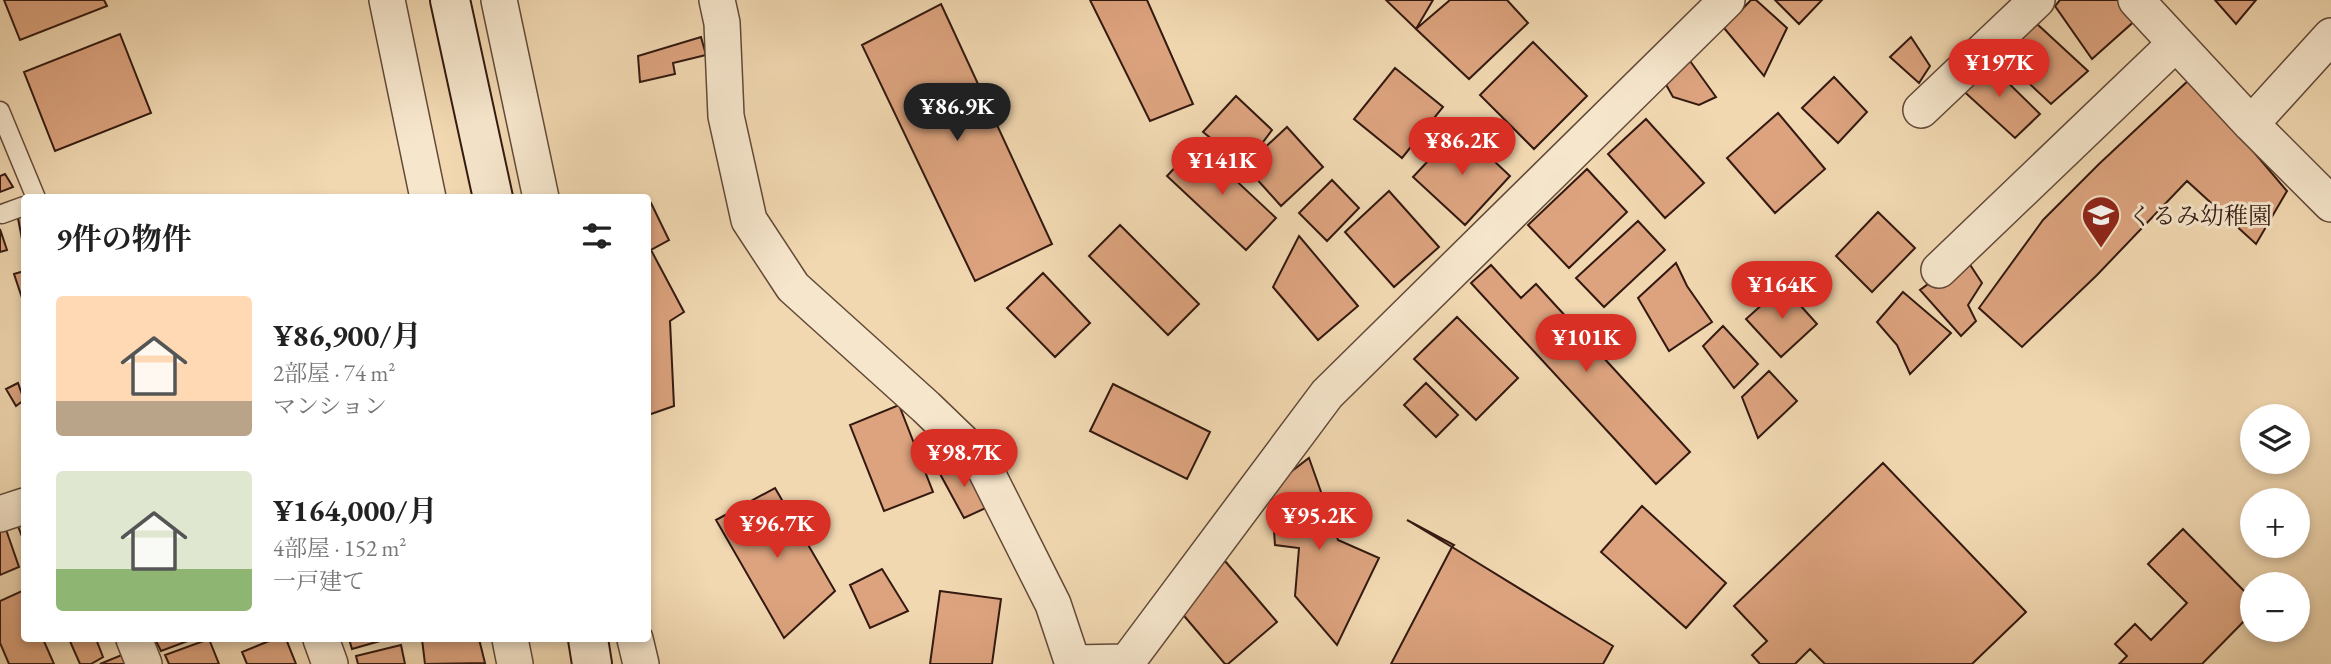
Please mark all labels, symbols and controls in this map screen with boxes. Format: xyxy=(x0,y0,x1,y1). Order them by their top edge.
pin: ¥197K xyxy=(1950,40,2048,99)
text: ¥197K xyxy=(1964,47,2034,77)
pin: ¥86.9K xyxy=(900,83,1014,143)
text: ¥86.9K xyxy=(920,91,994,121)
pin: ¥86.2K xyxy=(1405,118,1519,177)
text: ¥86.2K xyxy=(1425,125,1499,155)
pin: ¥141K xyxy=(1173,138,1271,197)
text: ¥141K xyxy=(1187,145,1257,175)
school or university icon: くるみ幼稚園 xyxy=(2080,194,2122,249)
place label: くるみ幼稚園 xyxy=(2128,200,2272,231)
icon: filters xyxy=(578,217,616,255)
text: 9件の物件 xyxy=(56,219,192,258)
pin: ¥164K xyxy=(1733,262,1831,321)
text: ¥164K xyxy=(1747,269,1817,299)
pin: ¥101K xyxy=(1537,314,1635,374)
text: ¥86,900/月 xyxy=(273,316,422,355)
text: ¥101K xyxy=(1551,322,1621,352)
icon: home xyxy=(112,324,196,408)
text: 2部屋 · 74 m² xyxy=(273,358,395,388)
text: マンション xyxy=(273,391,387,421)
map controls xyxy=(2240,404,2310,642)
button: layers xyxy=(2240,404,2310,474)
pin: ¥98.7K xyxy=(907,430,1021,489)
text: ¥98.7K xyxy=(927,437,1001,467)
button: + xyxy=(2240,488,2310,558)
text: ¥164,000/月 xyxy=(273,491,437,530)
pin: ¥95.2K xyxy=(1262,492,1376,552)
icon: home xyxy=(112,499,196,583)
pin: ¥96.7K xyxy=(720,500,834,560)
text: ¥95.2K xyxy=(1282,500,1356,530)
text: ¥96.7K xyxy=(740,508,814,538)
text: 4部屋 · 152 m² xyxy=(273,533,406,563)
text: 一戸建て xyxy=(273,566,365,596)
button: − xyxy=(2240,572,2310,642)

